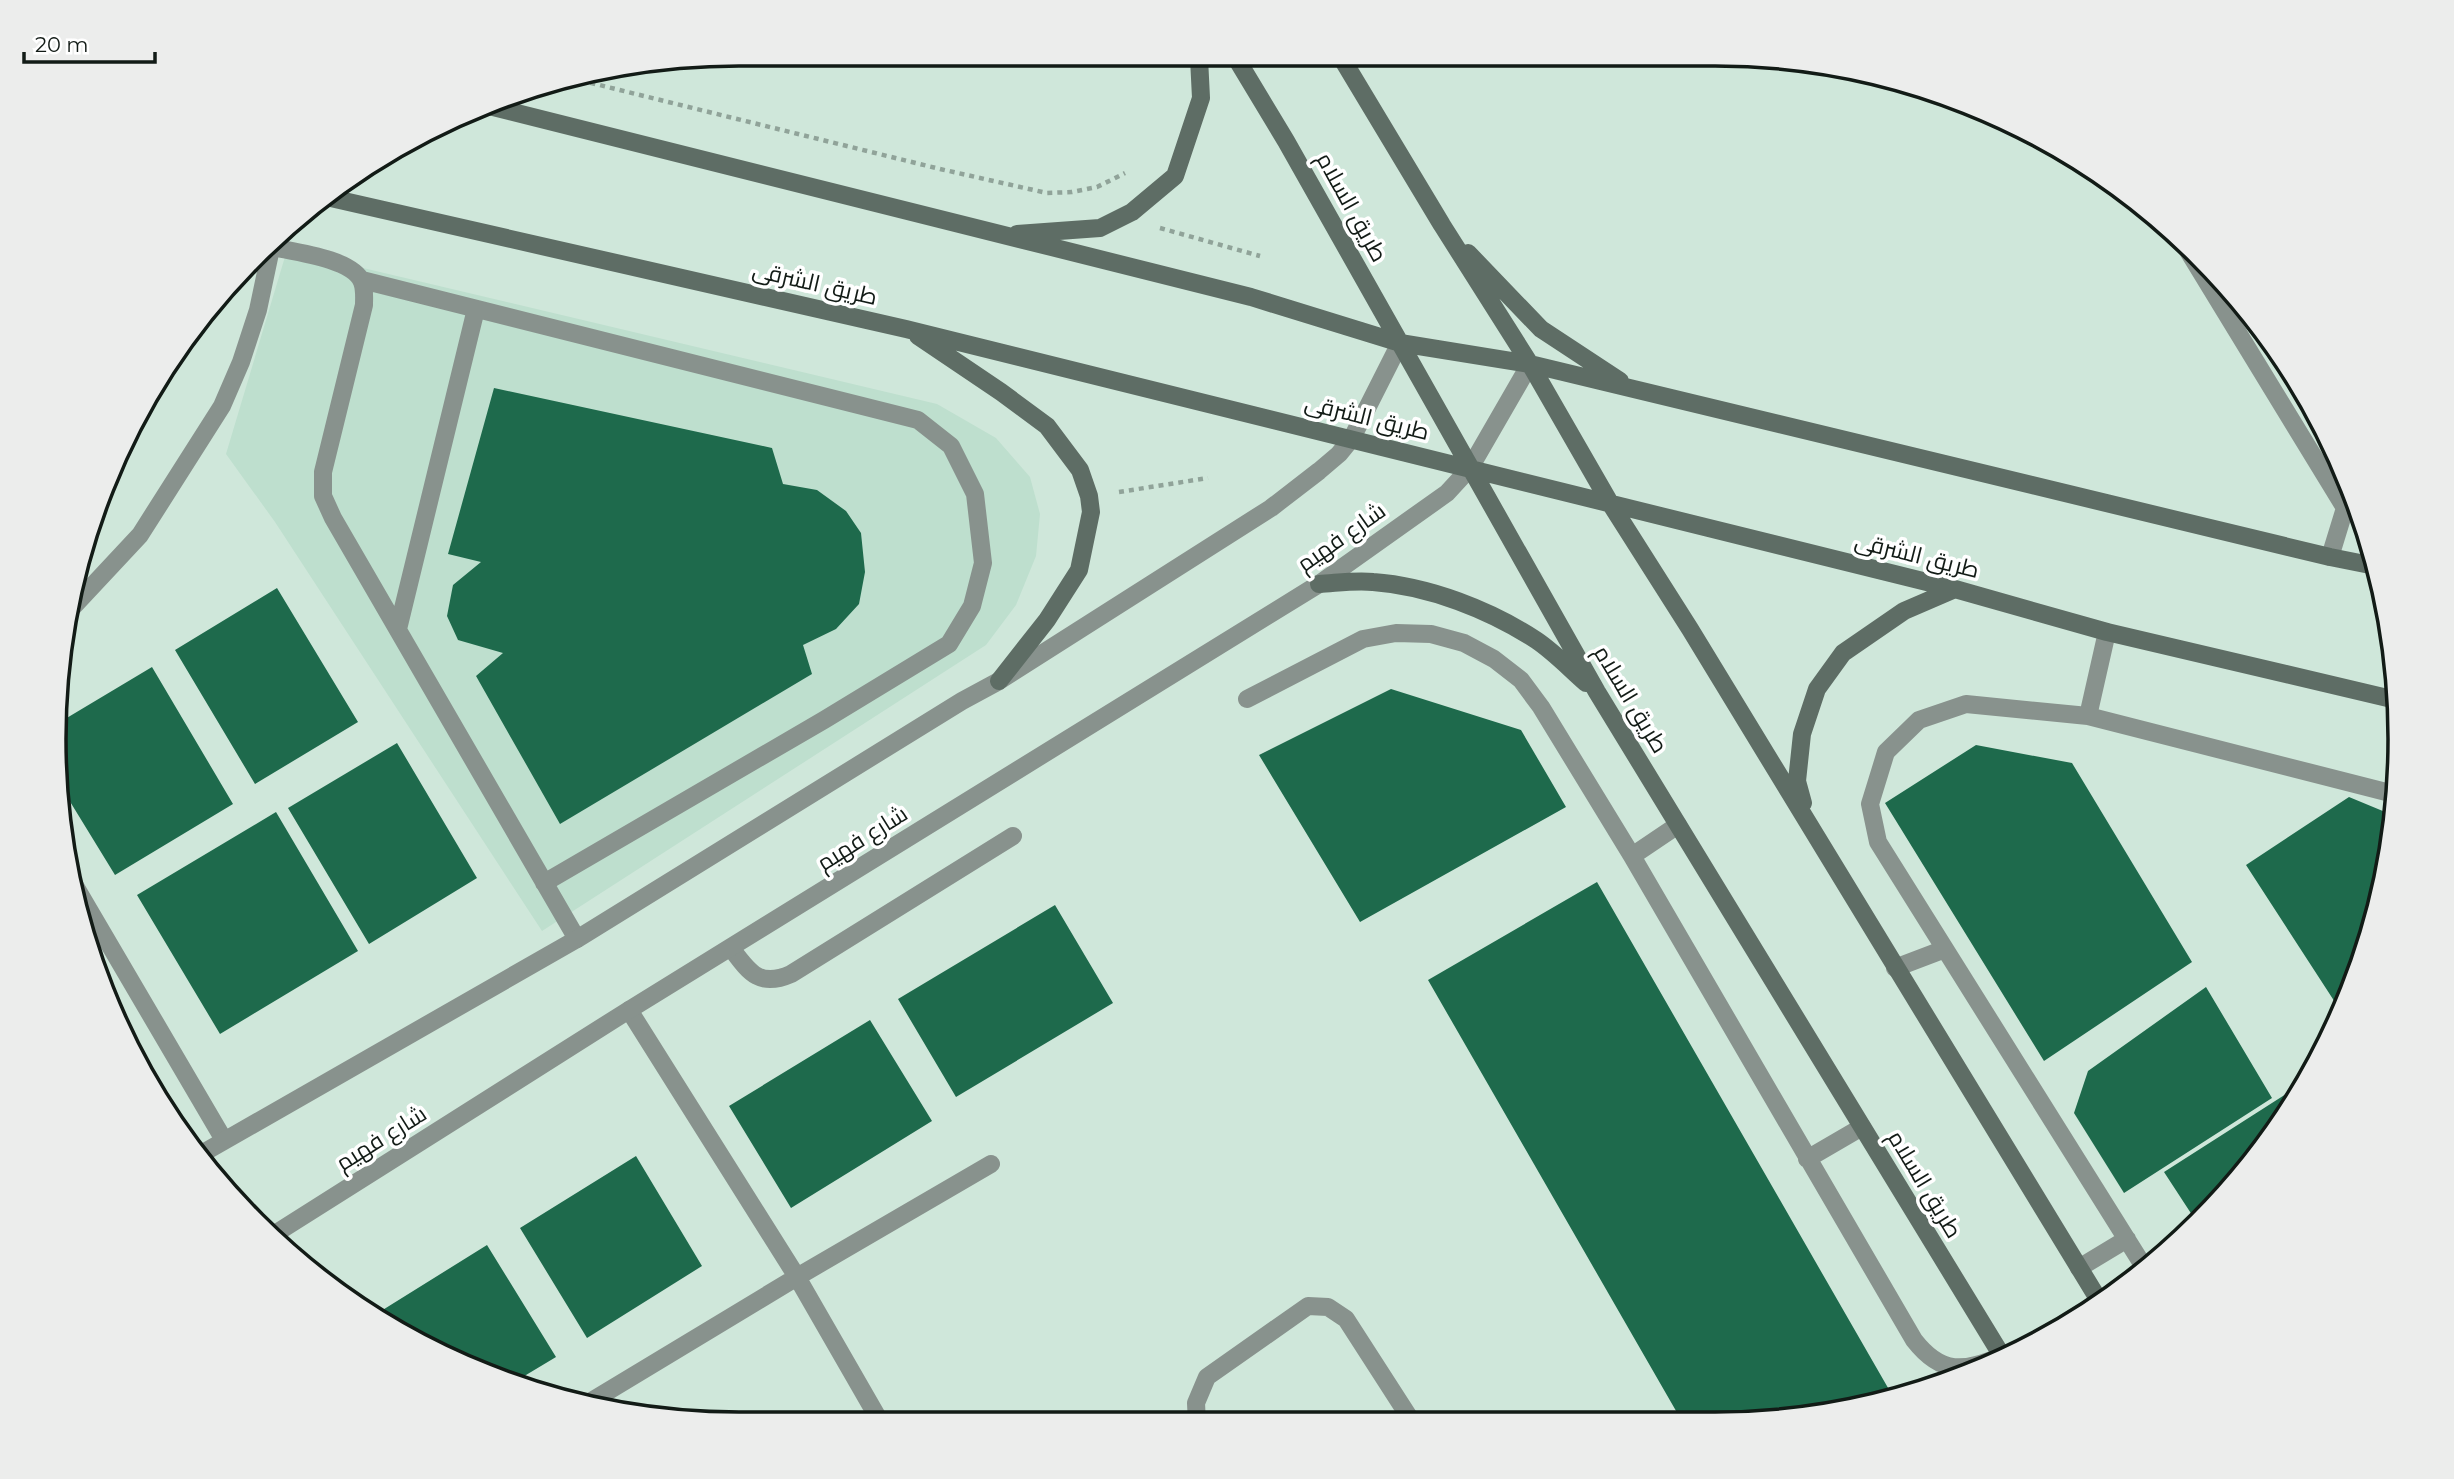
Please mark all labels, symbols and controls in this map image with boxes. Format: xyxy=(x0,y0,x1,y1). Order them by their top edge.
scale bar xyxy=(24,21,156,65)
text: 20 m xyxy=(35,32,89,57)
street label: طريق السلام xyxy=(1309,147,1394,268)
street label: طريق الشرقى xyxy=(750,255,880,311)
street label: طريق الشرقى xyxy=(1302,388,1432,446)
street label: شارع فهيم xyxy=(1291,496,1392,579)
street label: طريق الشرقى xyxy=(1852,526,1982,584)
street label: طريق السلام xyxy=(1586,640,1674,759)
street label: شارع فهيم xyxy=(811,799,914,878)
street label: شارع فهيم xyxy=(330,1099,433,1178)
street label: طريق السلام xyxy=(1880,1125,1968,1244)

